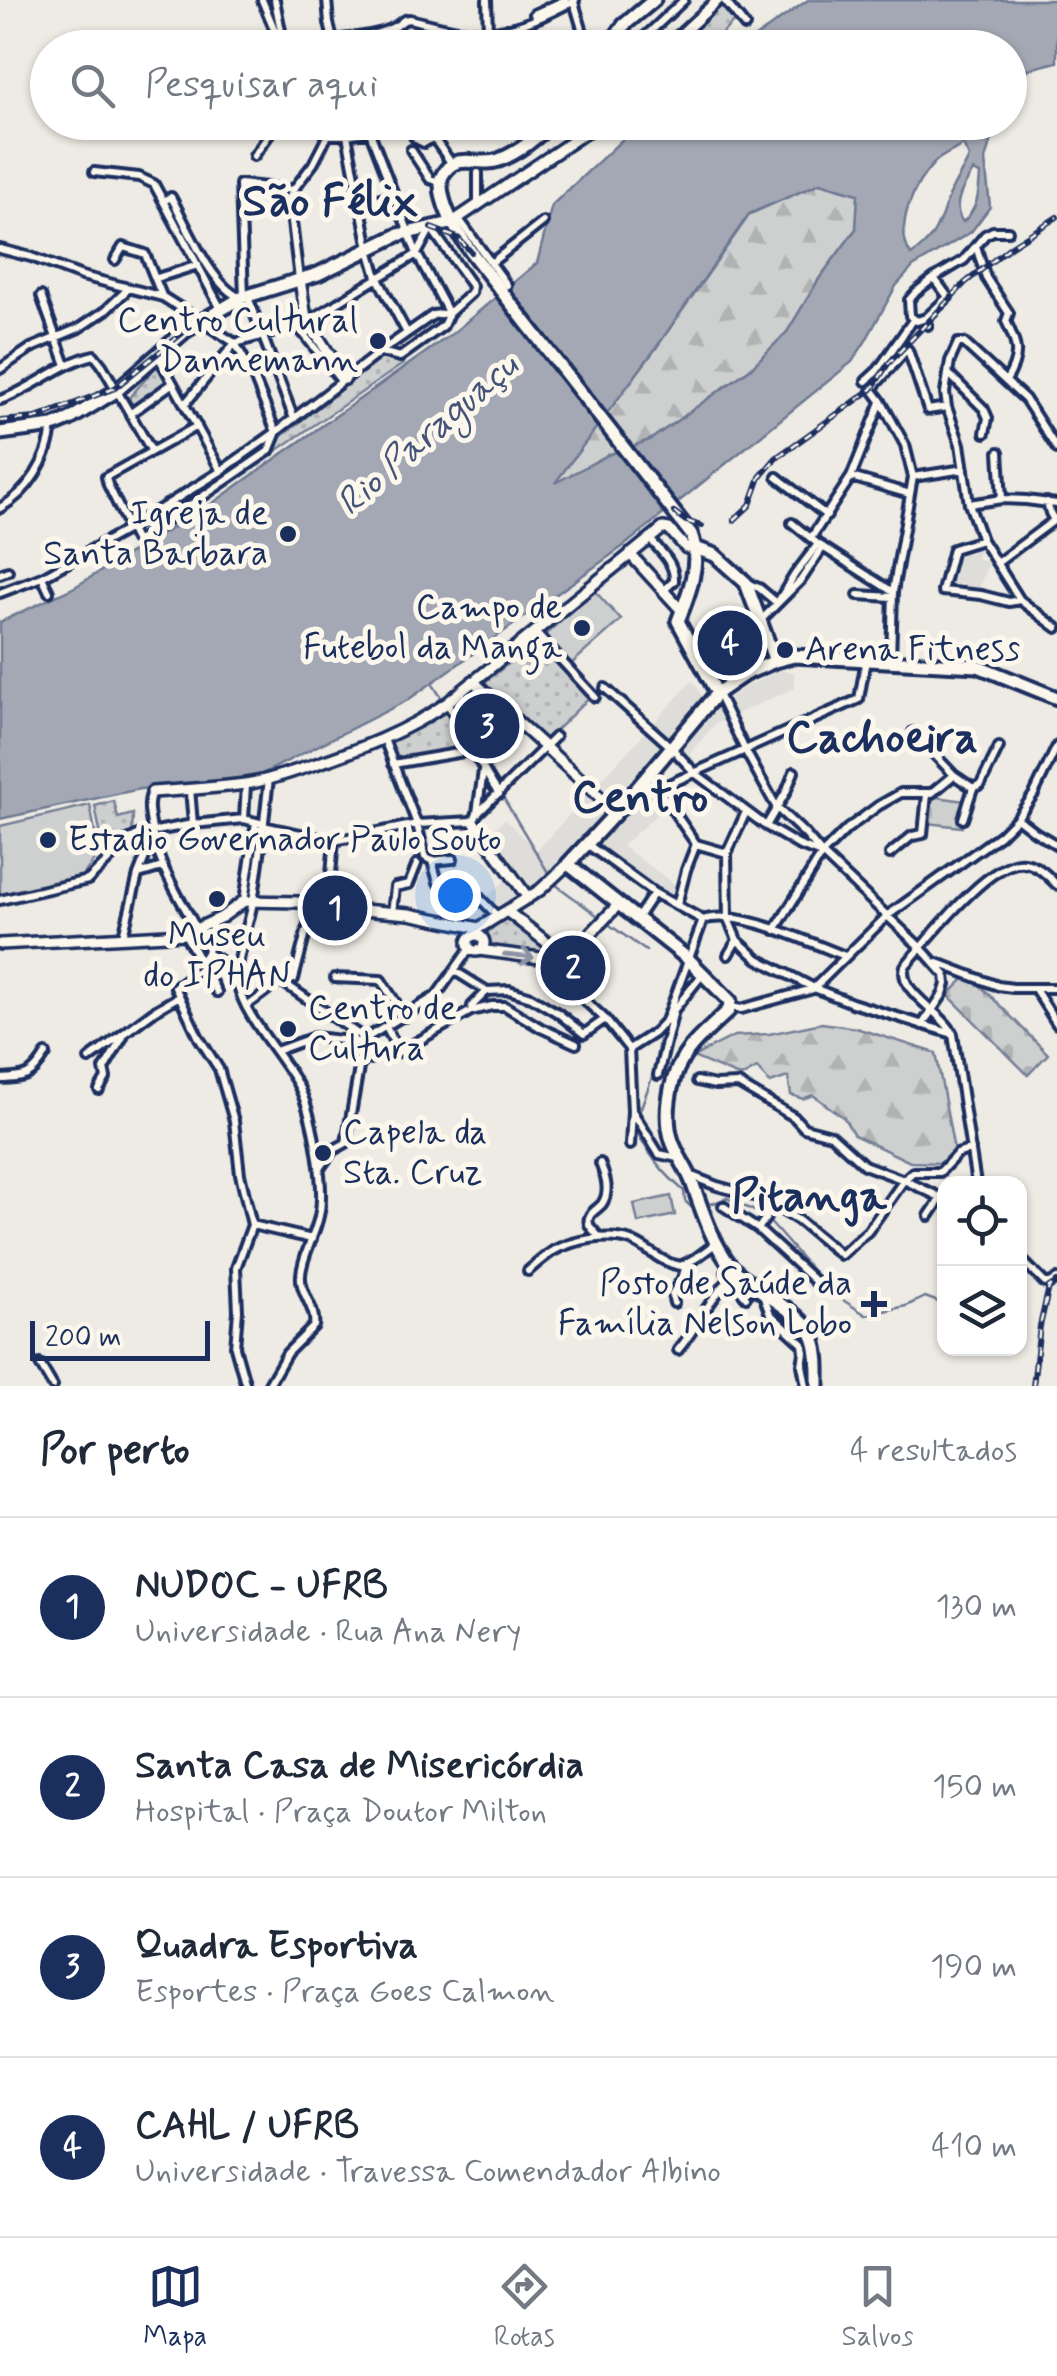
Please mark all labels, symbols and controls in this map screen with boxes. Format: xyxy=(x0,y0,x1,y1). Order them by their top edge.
search box xyxy=(30,30,1027,140)
icon: search xyxy=(65,58,120,113)
text: Pesquisar aqui xyxy=(145,61,378,110)
district label: São Félix xyxy=(242,173,418,232)
place label: Centro Cultural Dannemann xyxy=(117,298,358,384)
marker: Centro Cultural Dannemann xyxy=(367,330,389,352)
water label: Rio Paraguaçu xyxy=(327,341,533,530)
place label: Igreja de Santa Barbara xyxy=(43,491,268,577)
marker: Igreja de Santa Barbara xyxy=(277,523,299,545)
place label: Campo de Futebol da Manga xyxy=(303,585,563,675)
pin: 4 xyxy=(698,606,762,680)
marker: Campo de Futebol da Manga xyxy=(571,617,593,639)
place label: Arena Fitness xyxy=(805,627,1020,673)
marker: Arena Fitness xyxy=(774,639,796,661)
pin: 3 xyxy=(454,688,520,764)
district label: Cachoeira xyxy=(786,709,978,768)
district label: Centro xyxy=(572,769,708,828)
place label: Estadio Governador Paulo Souto xyxy=(68,817,502,863)
marker: Estadio Governador Paulo Souto xyxy=(37,829,59,851)
pin: 1 xyxy=(302,870,368,946)
your location xyxy=(430,870,481,921)
marker: Museu do IPHAN xyxy=(206,888,228,910)
place label: Museu do IPHAN xyxy=(143,913,291,999)
pin: 2 xyxy=(540,930,606,1006)
one-way arrow xyxy=(503,947,535,966)
place label: Centro de Cultura xyxy=(308,986,457,1072)
marker: Centro de Cultura xyxy=(277,1018,299,1040)
place label: Capela da Sta. Cruz xyxy=(343,1110,487,1196)
marker: Capela da Sta. Cruz xyxy=(312,1142,334,1164)
district label: Pitanga xyxy=(732,1168,887,1227)
map controls xyxy=(937,1176,1027,1356)
button: locate xyxy=(937,1176,1027,1266)
place label: Posto de Saúde da Família Nelson Lobo xyxy=(558,1261,852,1347)
button: layers xyxy=(937,1266,1027,1356)
marker: Posto de Saúde da Família Nelson Lobo xyxy=(861,1291,887,1317)
scale bar xyxy=(30,1316,210,1360)
text: 200 m xyxy=(45,1320,121,1357)
text: Por perto xyxy=(40,1424,190,1479)
text: 4 resultados xyxy=(850,1430,1017,1472)
text: NUDOC - UFRB xyxy=(135,1562,388,1611)
text: 1 xyxy=(65,1586,80,1628)
text: 130 m xyxy=(936,1586,1017,1628)
text: Universidade · Rua Ana Nery xyxy=(135,1611,521,1653)
text: Santa Casa de Misericórdia xyxy=(135,1742,584,1791)
text: 2 xyxy=(65,1766,80,1808)
text: 150 m xyxy=(932,1766,1017,1808)
text: Hospital · Praça Doutor Milton xyxy=(135,1791,547,1833)
text: Quadra Esportiva xyxy=(135,1922,418,1971)
text: 3 xyxy=(65,1946,80,1988)
text: 190 m xyxy=(930,1946,1017,1988)
text: Esportes · Praça Goes Calmon xyxy=(135,1971,555,2013)
text: CAHL / UFRB xyxy=(135,2102,359,2151)
text: 4 xyxy=(63,2126,82,2168)
text: 410 m xyxy=(931,2126,1017,2168)
text: Universidade · Travessa Comendador Albino xyxy=(135,2151,721,2193)
tab: Mapa xyxy=(143,2259,207,2356)
tab: Rotas xyxy=(494,2259,555,2356)
tab: Salvos xyxy=(841,2259,914,2356)

